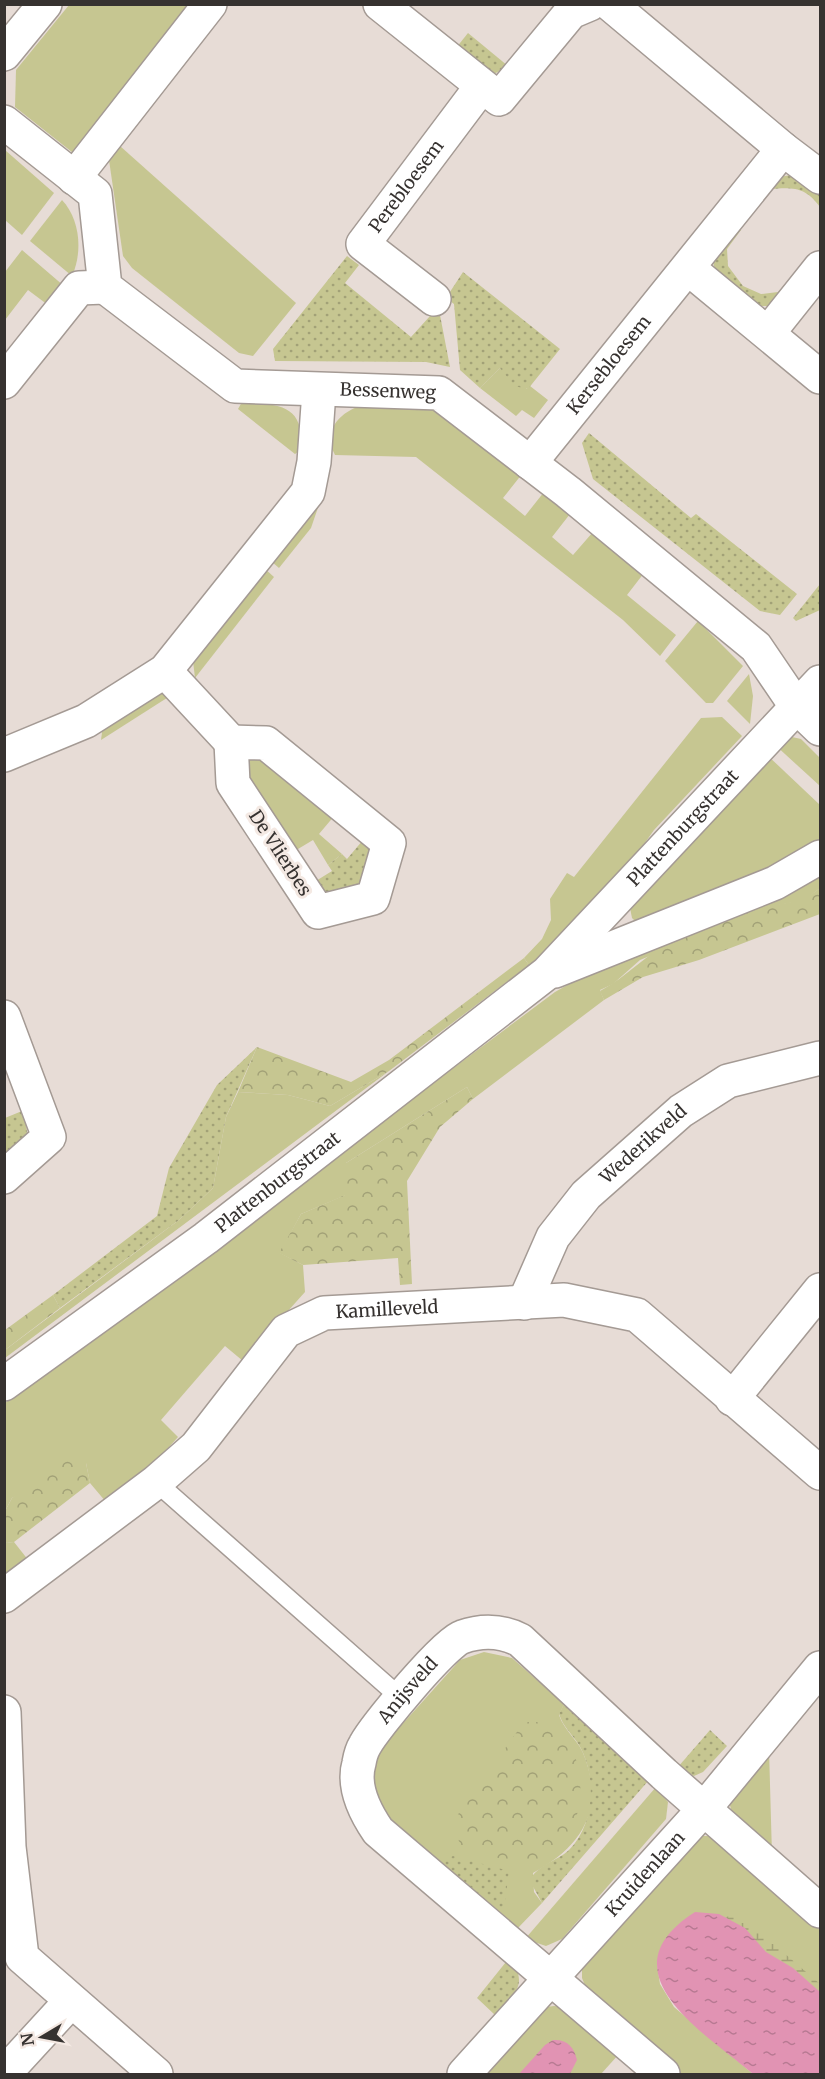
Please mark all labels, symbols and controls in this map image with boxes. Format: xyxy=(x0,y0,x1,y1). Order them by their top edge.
street label: Perebloesem xyxy=(364,135,448,237)
street label: Kersebloesem xyxy=(562,310,656,419)
street label: Bessenweg xyxy=(339,378,437,404)
street label: Plattenburgstraat xyxy=(622,764,743,891)
street label: De Vlierbes xyxy=(244,805,317,900)
street label: Wederikveld xyxy=(594,1099,691,1189)
street label: Plattenburgstraat xyxy=(210,1126,345,1238)
street label: Kamilleveld xyxy=(335,1295,439,1323)
street label: Anijsveld xyxy=(372,1652,442,1729)
street label: Kruidenlaan xyxy=(600,1826,689,1921)
north arrow xyxy=(12,2007,72,2067)
text: N xyxy=(16,2031,38,2048)

